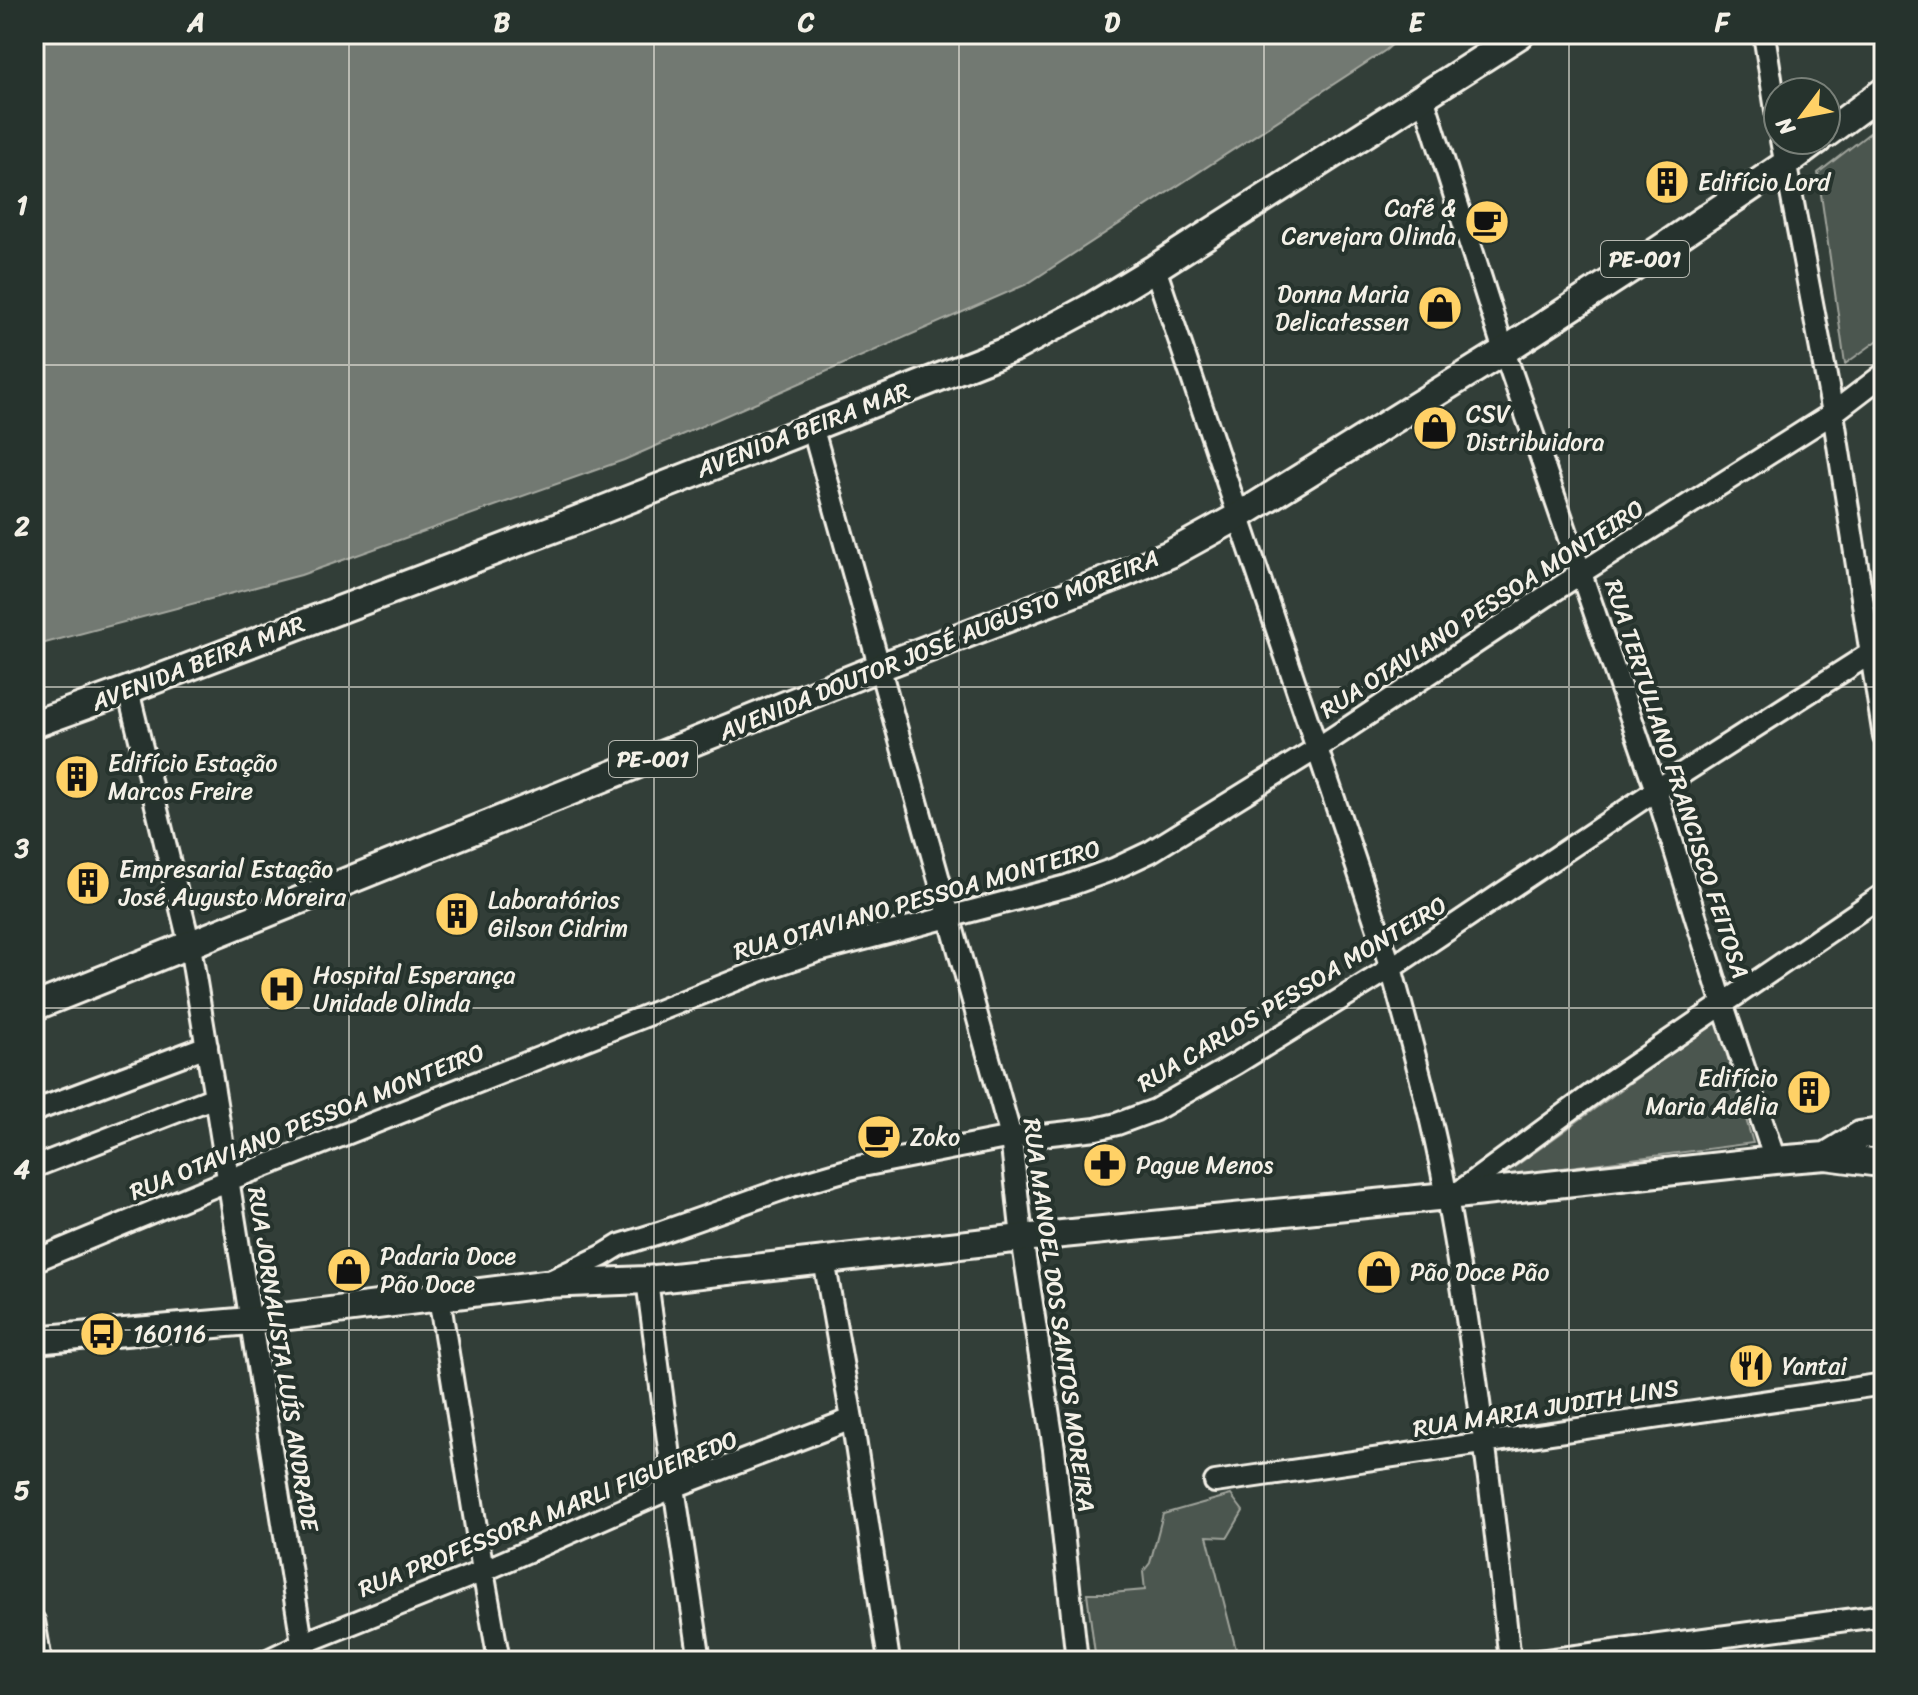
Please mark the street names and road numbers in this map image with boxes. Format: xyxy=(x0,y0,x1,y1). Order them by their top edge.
road number: PE-001 xyxy=(1601,241,1689,277)
street label: AVENIDA BEIRA MAR xyxy=(689,370,916,490)
street label: RUA OTAVIANO PESSOA MONTEIRO xyxy=(1311,488,1653,730)
street label: AVENIDA DOUTOR JOSÉ AUGUSTO MOREIRA xyxy=(712,537,1166,753)
street label: RUA TERTULIANO FRANCISCO FEITOSA xyxy=(1592,574,1762,984)
street label: AVENIDA BEIRA MAR xyxy=(84,603,311,723)
road number: PE-001 xyxy=(609,741,697,777)
street label: RUA OTAVIANO PESSOA MONTEIRO xyxy=(729,827,1105,973)
street label: RUA CARLOS PESSOA MONTEIRO xyxy=(1129,884,1455,1104)
street label: RUA OTAVIANO PESSOA MONTEIRO xyxy=(123,1031,491,1213)
street label: RUA MANOEL DOS SANTOS MOREIRA xyxy=(1011,1116,1107,1514)
street label: RUA JORNALISTA LUÍS ANDRADE xyxy=(235,1184,331,1536)
street label: RUA MARIA JUDITH LINS xyxy=(1410,1366,1682,1450)
street label: RUA PROFESSORA MARLI FIGUEIREDO xyxy=(352,1418,744,1610)

